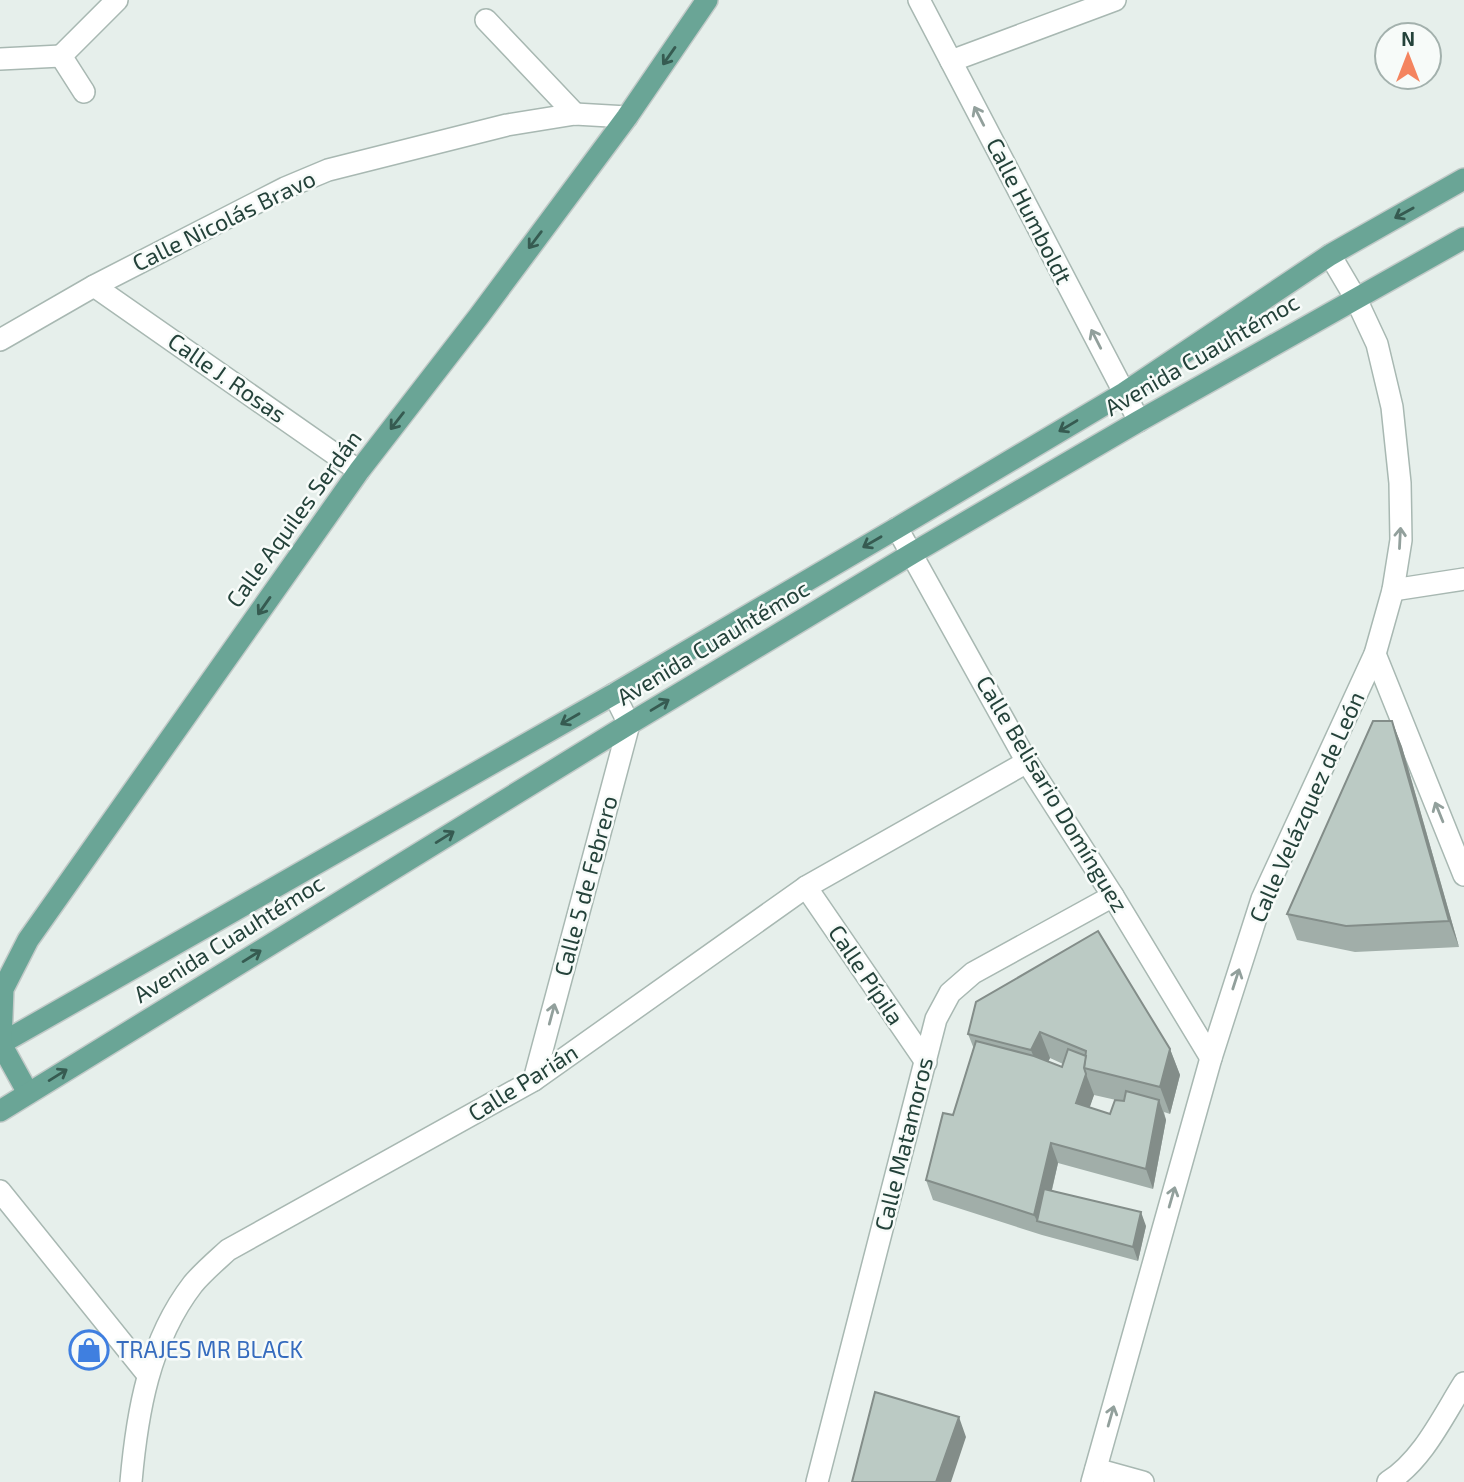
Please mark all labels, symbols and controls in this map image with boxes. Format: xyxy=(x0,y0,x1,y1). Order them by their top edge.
north arrow xyxy=(1373,21,1443,91)
text: N xyxy=(1401,27,1415,50)
one-way arrow xyxy=(662,46,676,65)
one-way arrow xyxy=(972,106,986,126)
street label: Calle Humboldt xyxy=(981,133,1079,289)
street label: Calle Nicolás Bravo xyxy=(127,164,320,277)
one-way arrow xyxy=(1395,206,1415,220)
one-way arrow xyxy=(528,231,543,250)
street label: Avenida Cuauhtémoc xyxy=(1100,287,1303,421)
street label: Calle J. Rosas xyxy=(163,326,292,428)
one-way arrow xyxy=(1088,329,1102,350)
one-way arrow xyxy=(390,412,405,430)
one-way arrow xyxy=(1058,420,1078,434)
street label: Calle Aquiles Serdán xyxy=(220,424,367,612)
one-way arrow xyxy=(1394,528,1407,550)
one-way arrow xyxy=(863,536,883,550)
street label: Avenida Cuauhtémoc xyxy=(611,574,814,711)
one-way arrow xyxy=(257,596,271,615)
street label: Calle Belisario Domínguez xyxy=(971,670,1135,917)
street label: Calle Velázquez de León xyxy=(1243,687,1370,926)
one-way arrow xyxy=(650,698,670,712)
one-way arrow xyxy=(560,713,581,726)
street label: Calle 5 de Febrero xyxy=(547,792,623,979)
one-way arrow xyxy=(1431,802,1444,824)
one-way arrow xyxy=(435,830,455,844)
street label: Avenida Cuauhtémoc xyxy=(128,868,329,1008)
street label: Calle Pípila xyxy=(823,919,911,1030)
one-way arrow xyxy=(241,949,261,963)
one-way arrow xyxy=(1230,968,1243,990)
one-way arrow xyxy=(546,1004,559,1026)
street label: Calle Parián xyxy=(463,1037,582,1127)
street label: Calle Matamoros xyxy=(868,1054,938,1233)
one-way arrow xyxy=(47,1068,67,1082)
one-way arrow xyxy=(1166,1186,1179,1208)
shop icon: TRAJES MR BLACK xyxy=(68,1329,110,1371)
place label: TRAJES MR BLACK xyxy=(116,1335,304,1363)
one-way arrow xyxy=(1105,1405,1118,1427)

